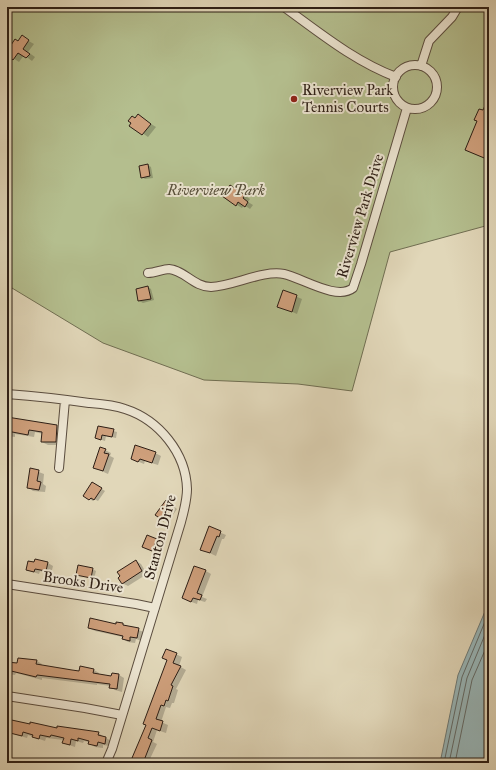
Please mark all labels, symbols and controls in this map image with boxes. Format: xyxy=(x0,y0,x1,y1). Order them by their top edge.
place label: Riverview Park Tennis Courts xyxy=(302,81,393,116)
marker: Riverview Park Tennis Courts xyxy=(289,94,299,104)
street label: Riverview Park Drive xyxy=(333,152,387,280)
park label: Riverview Park xyxy=(166,181,265,199)
street label: Stanton Drive xyxy=(140,492,180,582)
street label: Brooks Drive xyxy=(42,567,124,597)

